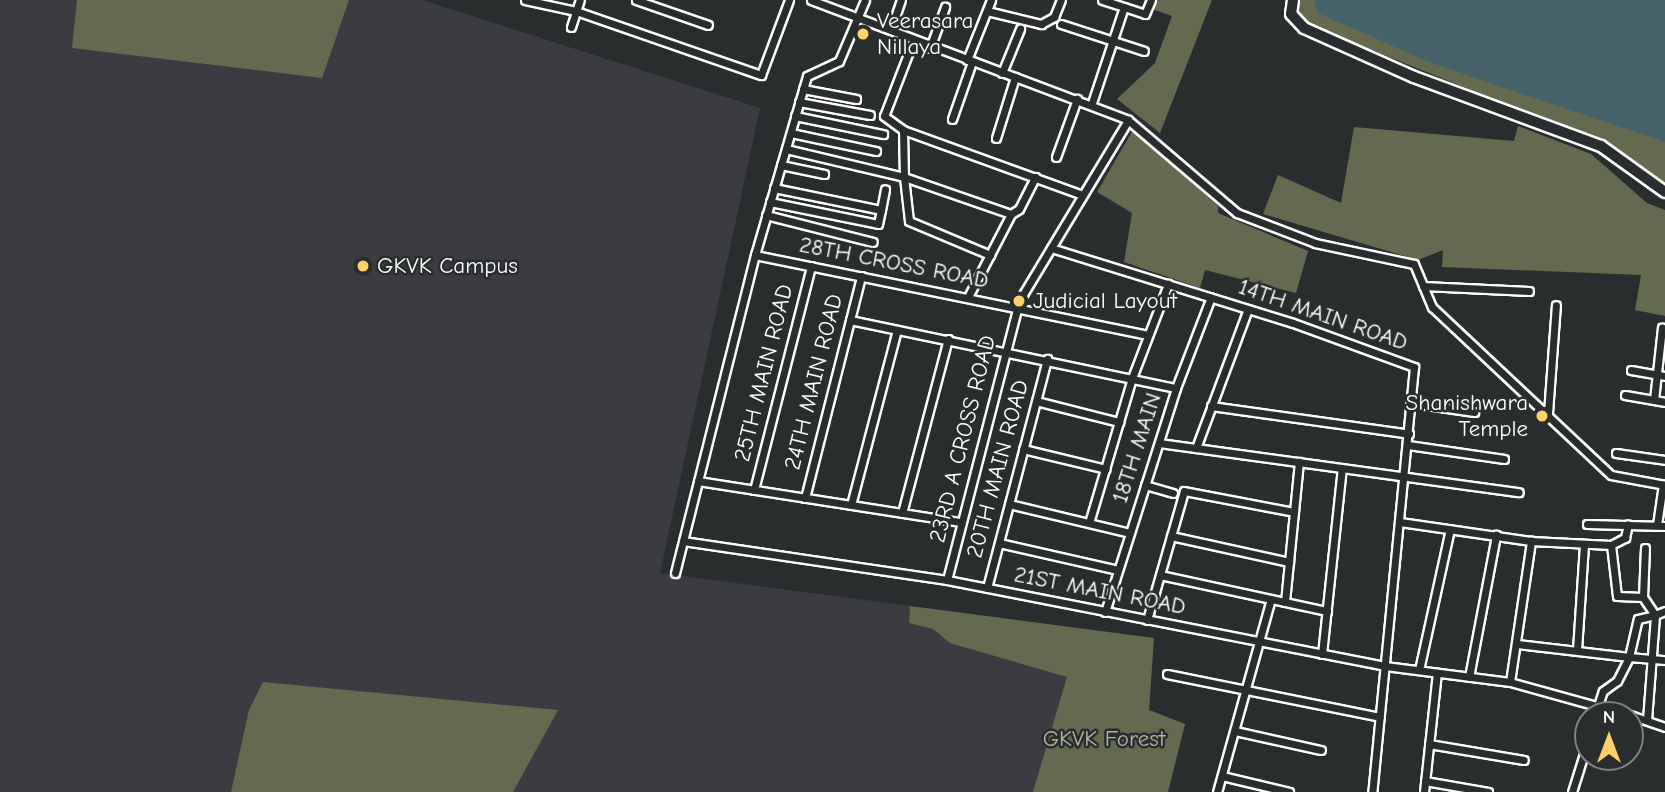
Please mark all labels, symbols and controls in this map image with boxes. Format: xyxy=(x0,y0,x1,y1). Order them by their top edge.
place label: Veerasara Nillaya xyxy=(877,7,973,61)
marker: Veerasara Nillaya xyxy=(855,26,871,42)
street label: 28TH CROSS ROAD xyxy=(797,231,991,295)
place label: GKVK Campus xyxy=(377,252,518,280)
marker: GKVK Campus xyxy=(355,258,371,274)
street label: 14TH MAIN ROAD xyxy=(1235,273,1411,357)
street label: 25TH MAIN ROAD xyxy=(729,282,799,464)
place label: Judicial Layout xyxy=(1033,287,1177,315)
street label: 24TH MAIN ROAD xyxy=(779,291,849,473)
marker: Judicial Layout xyxy=(1011,293,1027,309)
street label: 23RD A CROSS ROAD xyxy=(924,333,1002,545)
street label: 20TH MAIN ROAD xyxy=(961,377,1035,561)
street label: 18TH MAIN xyxy=(1106,389,1168,507)
place label: Shanishwara Temple xyxy=(1406,389,1528,443)
marker: Shanishwara Temple xyxy=(1534,408,1550,424)
street label: 21ST MAIN ROAD xyxy=(1012,561,1188,621)
north arrow xyxy=(1574,701,1644,771)
text: N xyxy=(1603,706,1615,728)
park label: GKVK Forest xyxy=(1043,725,1165,753)

